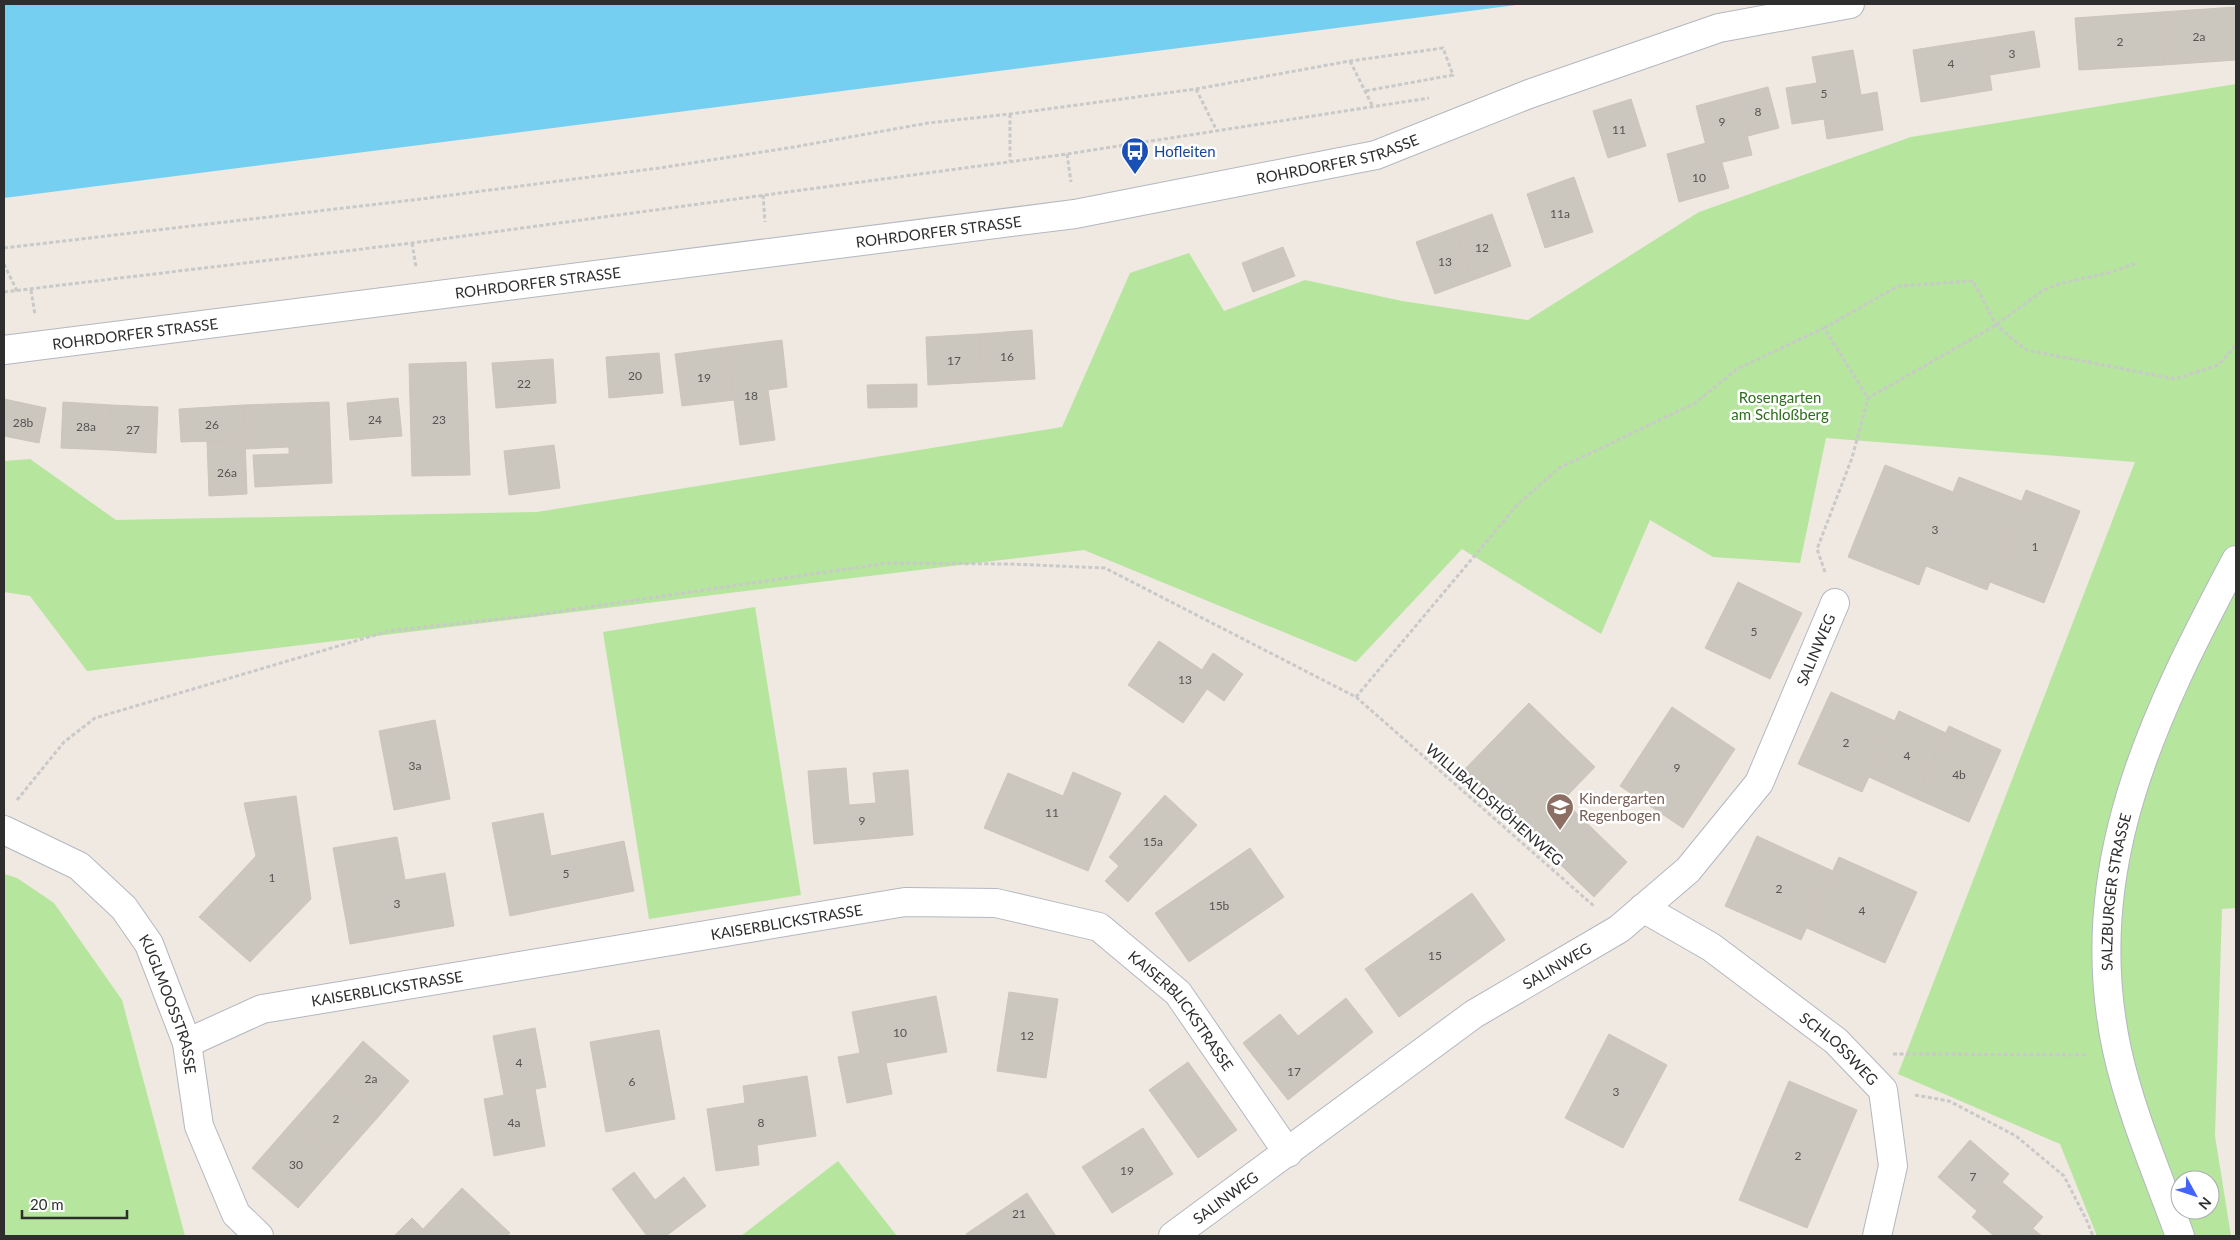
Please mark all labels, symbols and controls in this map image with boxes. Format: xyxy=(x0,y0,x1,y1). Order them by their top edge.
house number: 2a xyxy=(2193,29,2205,44)
house number: 2 xyxy=(2117,34,2124,49)
house number: 3 xyxy=(2009,46,2016,61)
house number: 4 xyxy=(1948,56,1955,71)
house number: 5 xyxy=(1821,86,1828,101)
house number: 8 xyxy=(1755,104,1762,119)
house number: 9 xyxy=(1719,114,1726,129)
house number: 11 xyxy=(1612,122,1626,137)
street label: ROHRDORFER STRASSE xyxy=(1255,130,1421,187)
bus stop icon: Hofleiten xyxy=(1120,136,1150,175)
place label: Hofleiten xyxy=(1154,142,1216,160)
house number: 10 xyxy=(1692,170,1706,185)
house number: 11a xyxy=(1550,206,1570,221)
street label: ROHRDORFER STRASSE xyxy=(855,212,1022,251)
house number: 12 xyxy=(1475,240,1489,255)
house number: 13 xyxy=(1438,254,1452,269)
street label: ROHRDORFER STRASSE xyxy=(454,263,622,302)
street label: ROHRDORFER STRASSE xyxy=(51,314,219,353)
house number: 16 xyxy=(1000,349,1014,364)
house number: 17 xyxy=(947,353,961,368)
house number: 20 xyxy=(628,368,642,383)
house number: 19 xyxy=(697,370,711,385)
house number: 22 xyxy=(517,376,531,391)
house number: 18 xyxy=(744,388,758,403)
park label: Rosengarten am Schloßberg xyxy=(1731,388,1829,423)
house number: 24 xyxy=(368,412,382,427)
house number: 23 xyxy=(432,412,446,427)
house number: 28b xyxy=(13,415,34,430)
house number: 26 xyxy=(205,417,219,432)
house number: 28a xyxy=(76,419,96,434)
house number: 27 xyxy=(126,422,140,437)
house number: 26a xyxy=(217,465,237,480)
house number: 3 xyxy=(1932,522,1939,537)
house number: 1 xyxy=(2032,539,2039,554)
street label: SALINWEG xyxy=(1792,611,1839,688)
house number: 5 xyxy=(1751,624,1758,639)
house number: 13 xyxy=(1178,672,1192,687)
house number: 2 xyxy=(1843,735,1850,750)
street label: WILLIBALDSHÖHENWEG xyxy=(1423,739,1567,869)
house number: 4 xyxy=(1904,748,1911,763)
house number: 3a xyxy=(409,758,421,773)
house number: 9 xyxy=(1674,760,1681,775)
house number: 4b xyxy=(1952,767,1966,782)
place label: Kindergarten Regenbogen xyxy=(1579,789,1665,824)
school or university icon: Kindergarten Regenbogen xyxy=(1545,792,1575,831)
house number: 11 xyxy=(1045,805,1059,820)
street label: SALZBURGER STRASSE xyxy=(2097,811,2134,971)
house number: 9 xyxy=(859,813,866,828)
house number: 15a xyxy=(1143,834,1163,849)
house number: 5 xyxy=(563,866,570,881)
house number: 1 xyxy=(269,870,276,885)
house number: 2 xyxy=(1776,881,1783,896)
house number: 3 xyxy=(394,896,401,911)
house number: 15b xyxy=(1209,898,1230,913)
street label: KAISERBLICKSTRASSE xyxy=(709,900,864,943)
house number: 4 xyxy=(1859,903,1866,918)
street label: KUGLMOOSSTRASSE xyxy=(136,930,200,1075)
street label: SALINWEG xyxy=(1519,938,1594,993)
street label: KAISERBLICKSTRASSE xyxy=(1125,947,1237,1074)
house number: 15 xyxy=(1428,948,1442,963)
street label: KAISERBLICKSTRASSE xyxy=(310,967,464,1010)
street label: SCHLOSSWEG xyxy=(1796,1008,1882,1089)
house number: 10 xyxy=(893,1025,907,1040)
house number: 12 xyxy=(1020,1028,1034,1043)
house number: 4 xyxy=(516,1055,523,1070)
house number: 17 xyxy=(1287,1064,1301,1079)
house number: 2a xyxy=(365,1071,377,1086)
house number: 6 xyxy=(629,1074,636,1089)
house number: 3 xyxy=(1613,1084,1620,1099)
house number: 2 xyxy=(333,1111,340,1126)
house number: 4a xyxy=(508,1115,520,1130)
house number: 8 xyxy=(758,1115,765,1130)
house number: 2 xyxy=(1795,1148,1802,1163)
house number: 30 xyxy=(289,1157,303,1172)
house number: 19 xyxy=(1120,1163,1134,1178)
street label: SALINWEG xyxy=(1189,1167,1261,1227)
house number: 7 xyxy=(1970,1169,1977,1184)
north arrow xyxy=(2170,1170,2220,1220)
scale bar xyxy=(22,1188,128,1220)
text: N xyxy=(2195,1194,2215,1213)
text: 20 m xyxy=(30,1195,64,1213)
house number: 21 xyxy=(1012,1206,1026,1221)

